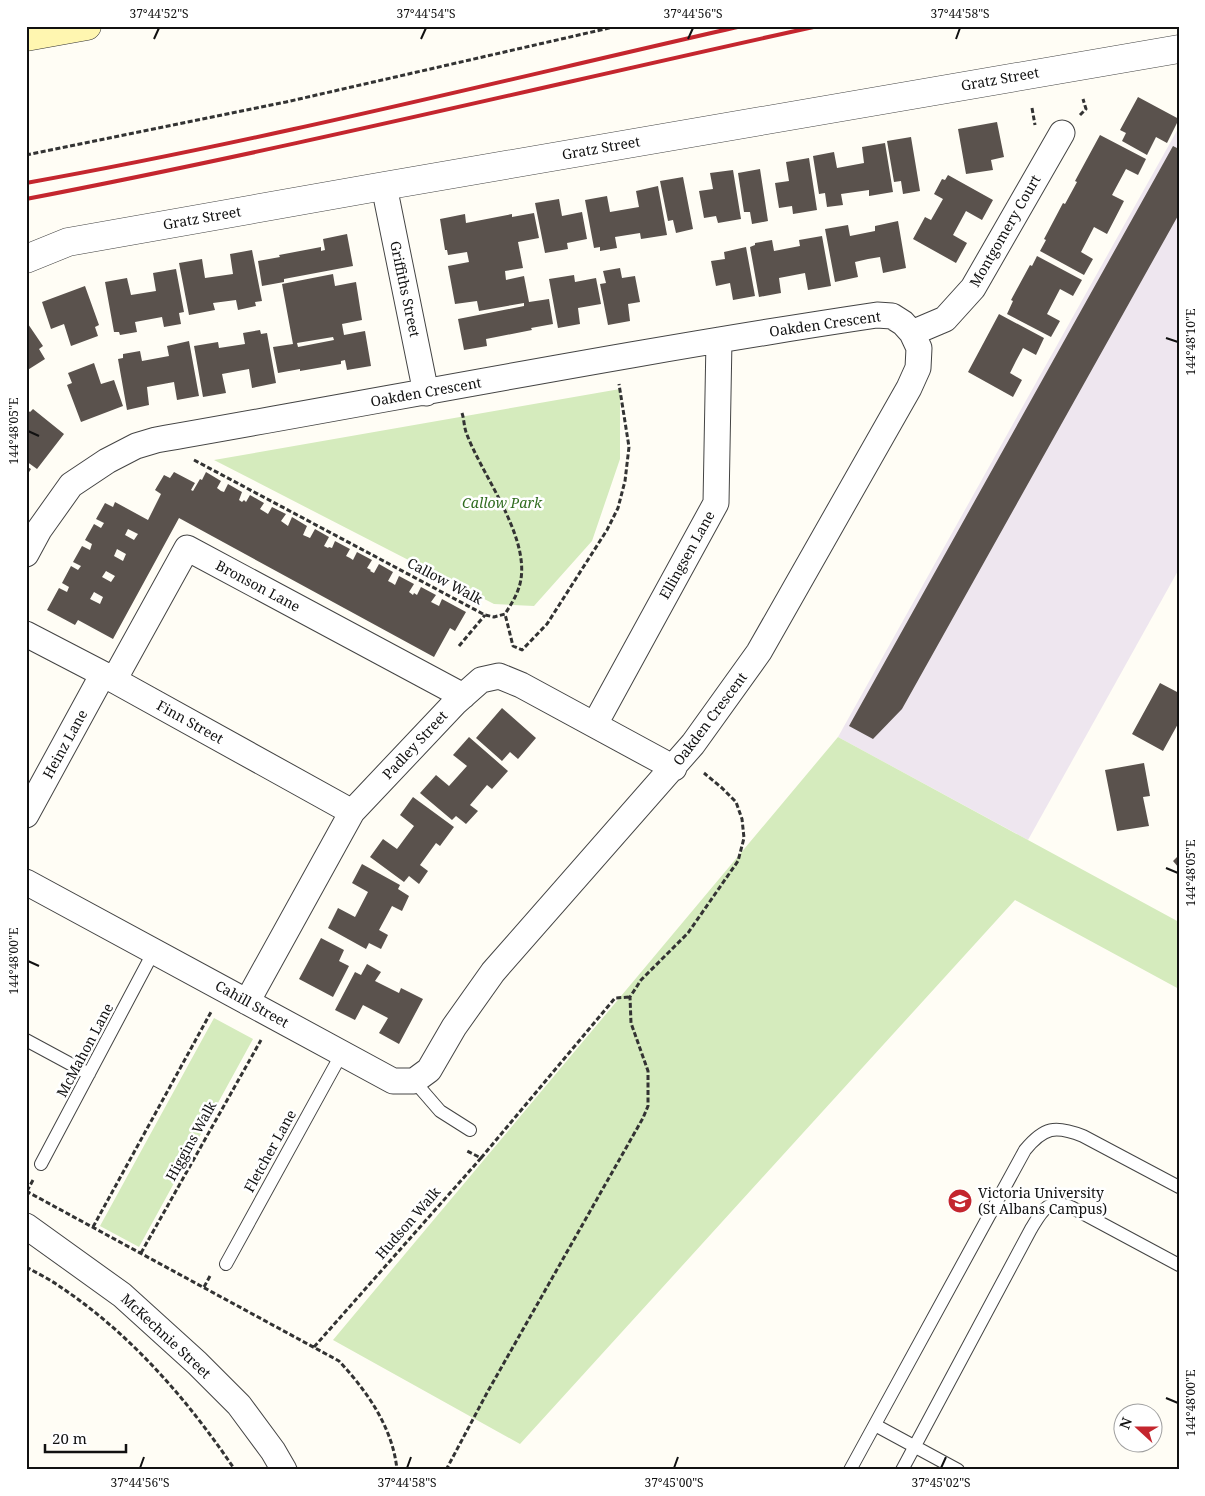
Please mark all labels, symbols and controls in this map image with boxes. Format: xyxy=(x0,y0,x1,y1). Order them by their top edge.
text: 37°44'52"S xyxy=(129,5,189,22)
text: 37°44'54"S xyxy=(396,5,456,22)
text: 37°44'56"S xyxy=(663,5,723,22)
text: 37°44'58"S xyxy=(930,5,990,22)
street label: Gratz Street xyxy=(959,62,1041,95)
street label: Gratz Street xyxy=(560,131,642,164)
street label: Montgomery Court xyxy=(965,171,1045,290)
street label: Gratz Street xyxy=(161,201,243,234)
street label: Griffiths Street xyxy=(386,239,425,339)
street label: Oakden Crescent xyxy=(768,306,882,341)
text: 144°48'10"E xyxy=(1182,309,1199,375)
street label: Oakden Crescent xyxy=(369,372,483,411)
text: 144°48'05"E xyxy=(5,398,22,464)
park label: Callow Park xyxy=(462,493,543,512)
street label: Ellingsen Lane xyxy=(654,507,719,602)
street label: Callow Walk xyxy=(404,553,487,609)
street label: Bronson Lane xyxy=(213,555,304,616)
street label: Oakden Crescent xyxy=(668,668,751,769)
street label: Finn Street xyxy=(153,695,227,748)
street label: Heinz Lane xyxy=(38,706,91,782)
street label: Padley Street xyxy=(378,706,451,783)
text: 144°48'05"E xyxy=(1182,840,1199,906)
text: 144°48'00"E xyxy=(5,928,22,994)
street label: Cahill Street xyxy=(212,976,292,1032)
street label: McMahon Lane xyxy=(52,999,117,1100)
street label: Higgins Walk xyxy=(161,1097,221,1184)
street label: Fletcher Lane xyxy=(239,1106,300,1195)
street label: Hudson Walk xyxy=(371,1182,445,1263)
place label: Victoria University (St Albans Campus) xyxy=(978,1183,1107,1218)
school or university icon: Victoria University (St Albans Campus) xyxy=(947,1188,973,1214)
street label: McKechnie Street xyxy=(117,1289,215,1382)
text: 144°48'00"E xyxy=(1182,1370,1199,1436)
north arrow xyxy=(1112,1404,1162,1454)
text: N xyxy=(1115,1415,1136,1432)
scale bar xyxy=(45,1421,126,1453)
text: 20 m xyxy=(52,1428,87,1448)
text: 37°44'56"S xyxy=(110,1474,170,1491)
text: 37°44'58"S xyxy=(377,1474,437,1491)
text: 37°45'00"S xyxy=(644,1474,704,1491)
text: 37°45'02"S xyxy=(911,1474,971,1491)

